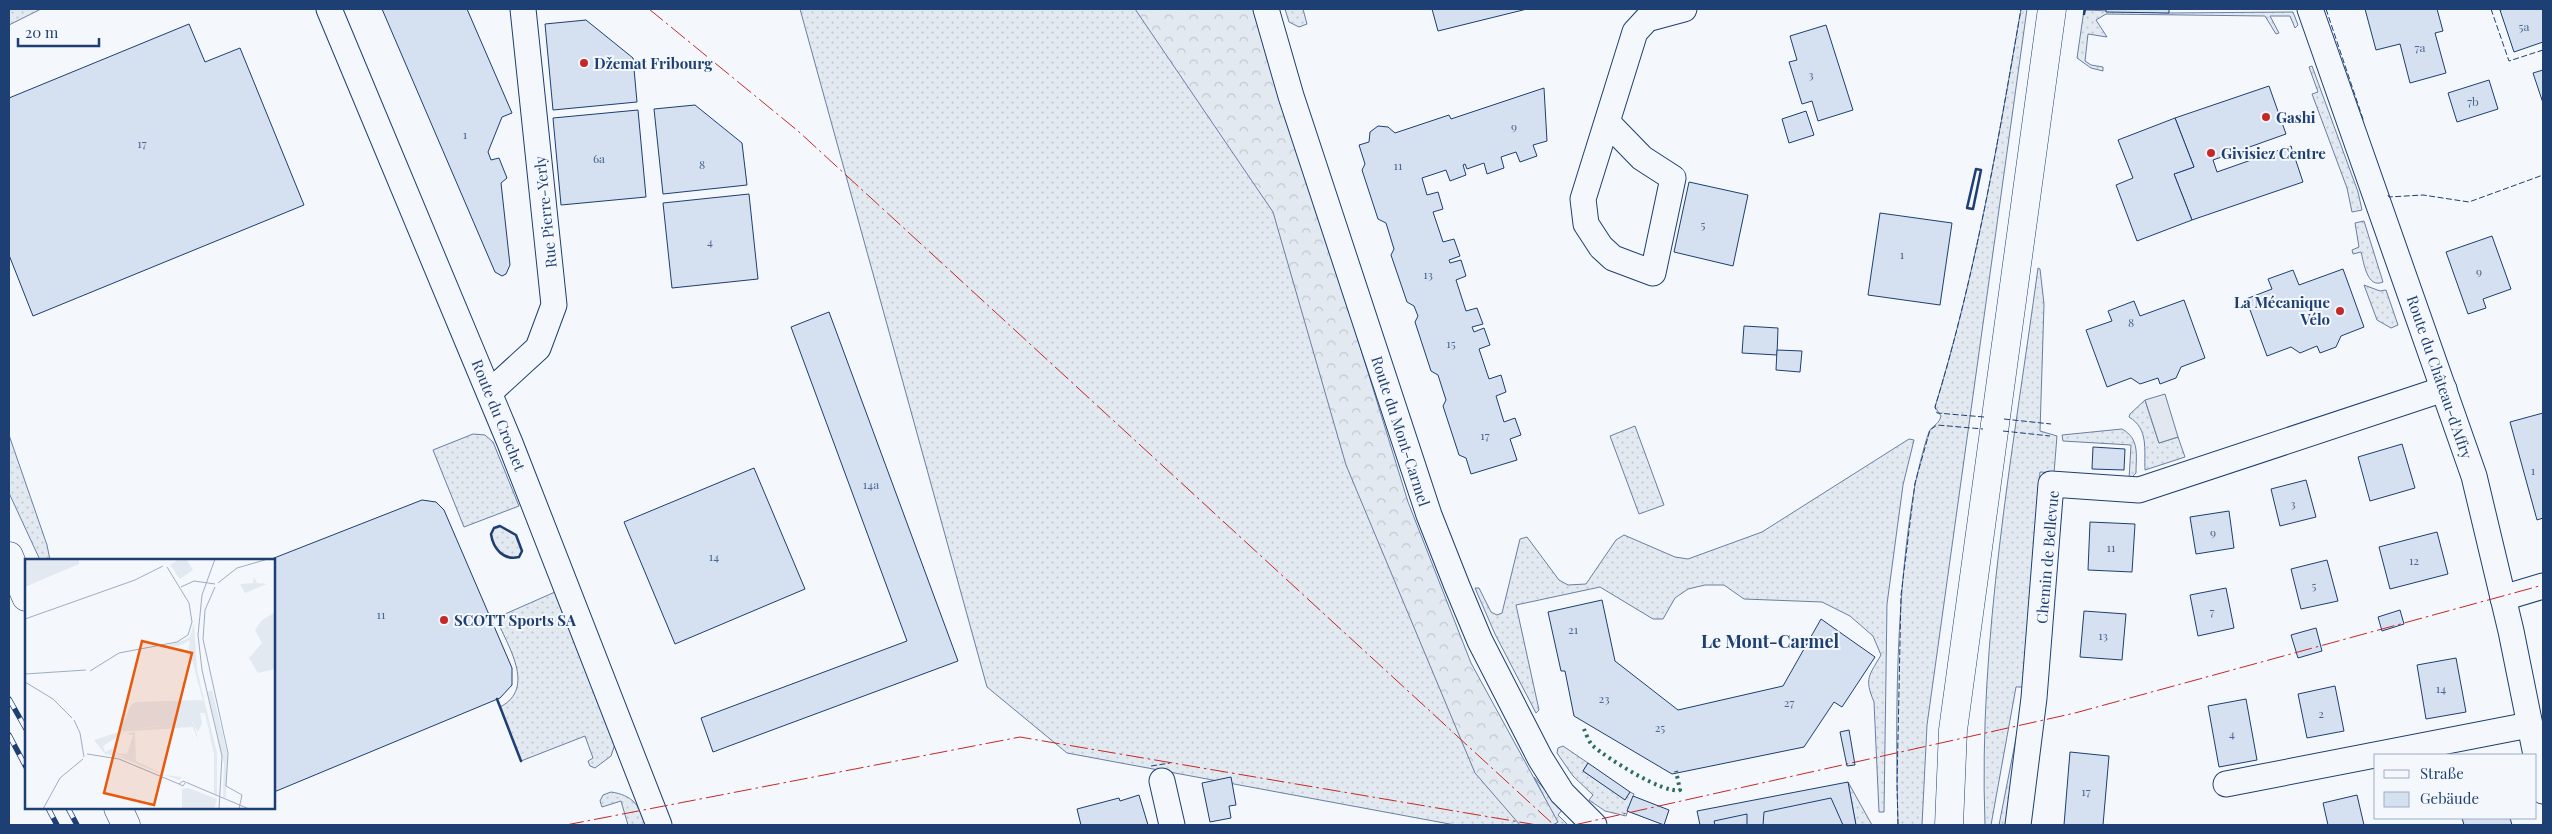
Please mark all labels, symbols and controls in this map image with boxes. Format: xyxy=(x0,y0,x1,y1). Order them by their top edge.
scale bar xyxy=(18,15,99,47)
house number: 5a xyxy=(2519,18,2529,34)
text: 20 m xyxy=(25,22,59,42)
house number: 7a xyxy=(2415,39,2425,55)
place label: Džemat Fribourg xyxy=(594,53,713,73)
marker: Džemat Fribourg xyxy=(578,57,590,69)
house number: 3 xyxy=(1808,66,1814,82)
house number: 7b xyxy=(2467,93,2479,109)
place label: Gashi xyxy=(2276,107,2316,127)
marker: Gashi xyxy=(2260,111,2272,123)
house number: 9 xyxy=(1511,118,1517,134)
house number: 1 xyxy=(463,126,468,142)
house number: 17 xyxy=(137,135,147,151)
place label: Givisiez Centre xyxy=(2221,143,2326,163)
marker: Givisiez Centre xyxy=(2205,147,2217,159)
house number: 6a xyxy=(593,150,605,166)
street label: Rue Pierre-Yerly xyxy=(529,155,561,269)
house number: 8 xyxy=(699,156,705,172)
house number: 11 xyxy=(1394,157,1403,173)
house number: 5 xyxy=(1701,216,1706,232)
house number: 4 xyxy=(707,233,713,249)
house number: 1 xyxy=(1900,246,1905,262)
house number: 9 xyxy=(2476,263,2482,279)
house number: 13 xyxy=(1423,266,1433,282)
place label: La Mécanique Vélo xyxy=(2234,292,2330,329)
street label: Route du Château-d'Affry xyxy=(2403,293,2478,462)
marker: La Mécanique Vélo xyxy=(2334,305,2346,317)
house number: 8 xyxy=(2128,314,2134,330)
house number: 15 xyxy=(1446,335,1456,351)
street label: Route du Mont-Carmel xyxy=(1367,353,1435,509)
street label: Route du Crochet xyxy=(468,356,531,474)
house number: 17 xyxy=(1480,427,1490,443)
house number: 1 xyxy=(2531,462,2536,478)
house number: 14a xyxy=(863,476,879,492)
street label: Chemin de Bellevue xyxy=(2031,490,2063,624)
house number: 3 xyxy=(2290,495,2296,511)
house number: 9 xyxy=(2210,524,2216,540)
house number: 11 xyxy=(2107,539,2116,555)
house number: 14 xyxy=(709,548,719,564)
house number: 12 xyxy=(2409,552,2419,568)
inset map xyxy=(25,559,275,809)
house number: 5 xyxy=(2312,577,2317,593)
house number: 7 xyxy=(2210,603,2215,619)
house number: 11 xyxy=(377,606,386,622)
place label: SCOTT Sports SA xyxy=(454,610,577,630)
marker: SCOTT Sports SA xyxy=(438,614,450,626)
house number: 21 xyxy=(1568,621,1579,637)
house number: 13 xyxy=(2098,627,2108,643)
district label: Le Mont-Carmel xyxy=(1701,629,1840,653)
house number: 14 xyxy=(2436,680,2446,696)
house number: 23 xyxy=(1598,690,1610,706)
house number: 27 xyxy=(1784,694,1794,710)
house number: 2 xyxy=(2318,705,2324,721)
house number: 25 xyxy=(1655,719,1665,735)
house number: 4 xyxy=(2229,725,2235,741)
legend xyxy=(2374,754,2537,819)
text: Straße xyxy=(2420,763,2464,783)
house number: 17 xyxy=(2081,783,2091,799)
text: Gebäude xyxy=(2420,788,2479,808)

